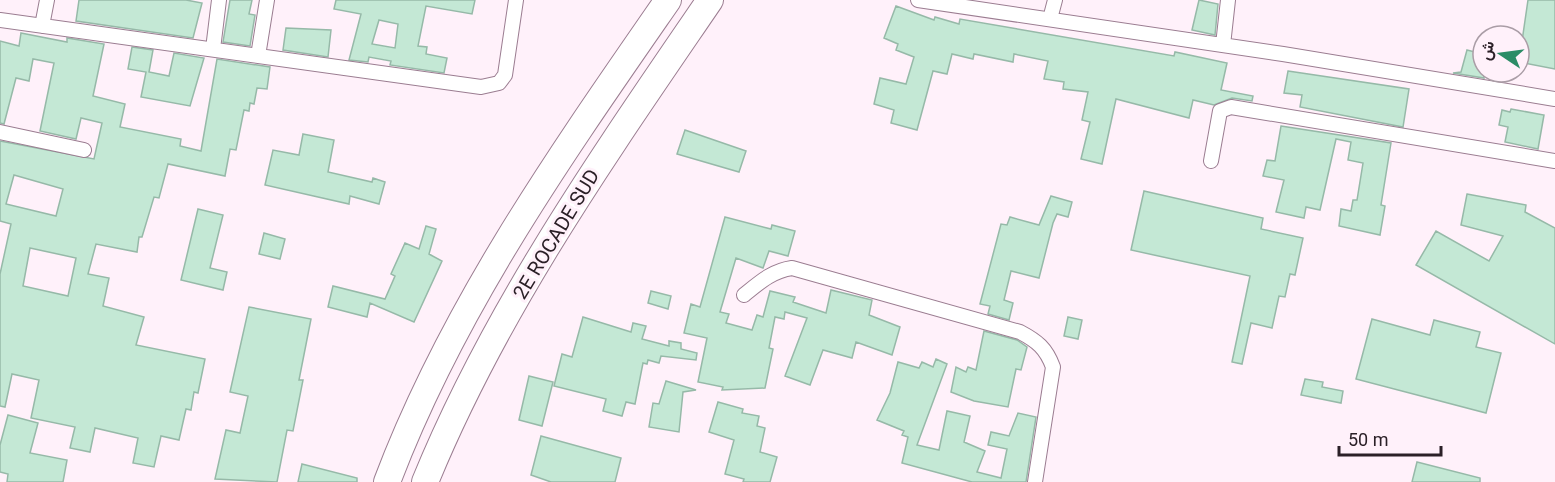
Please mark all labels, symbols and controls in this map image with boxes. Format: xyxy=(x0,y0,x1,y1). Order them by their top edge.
north arrow xyxy=(1471,24,1531,84)
text: ش xyxy=(1475,39,1498,62)
street label: 2E ROCADE SUD xyxy=(508,165,604,303)
scale bar xyxy=(1339,419,1441,457)
text: 50 m xyxy=(1348,429,1388,450)

